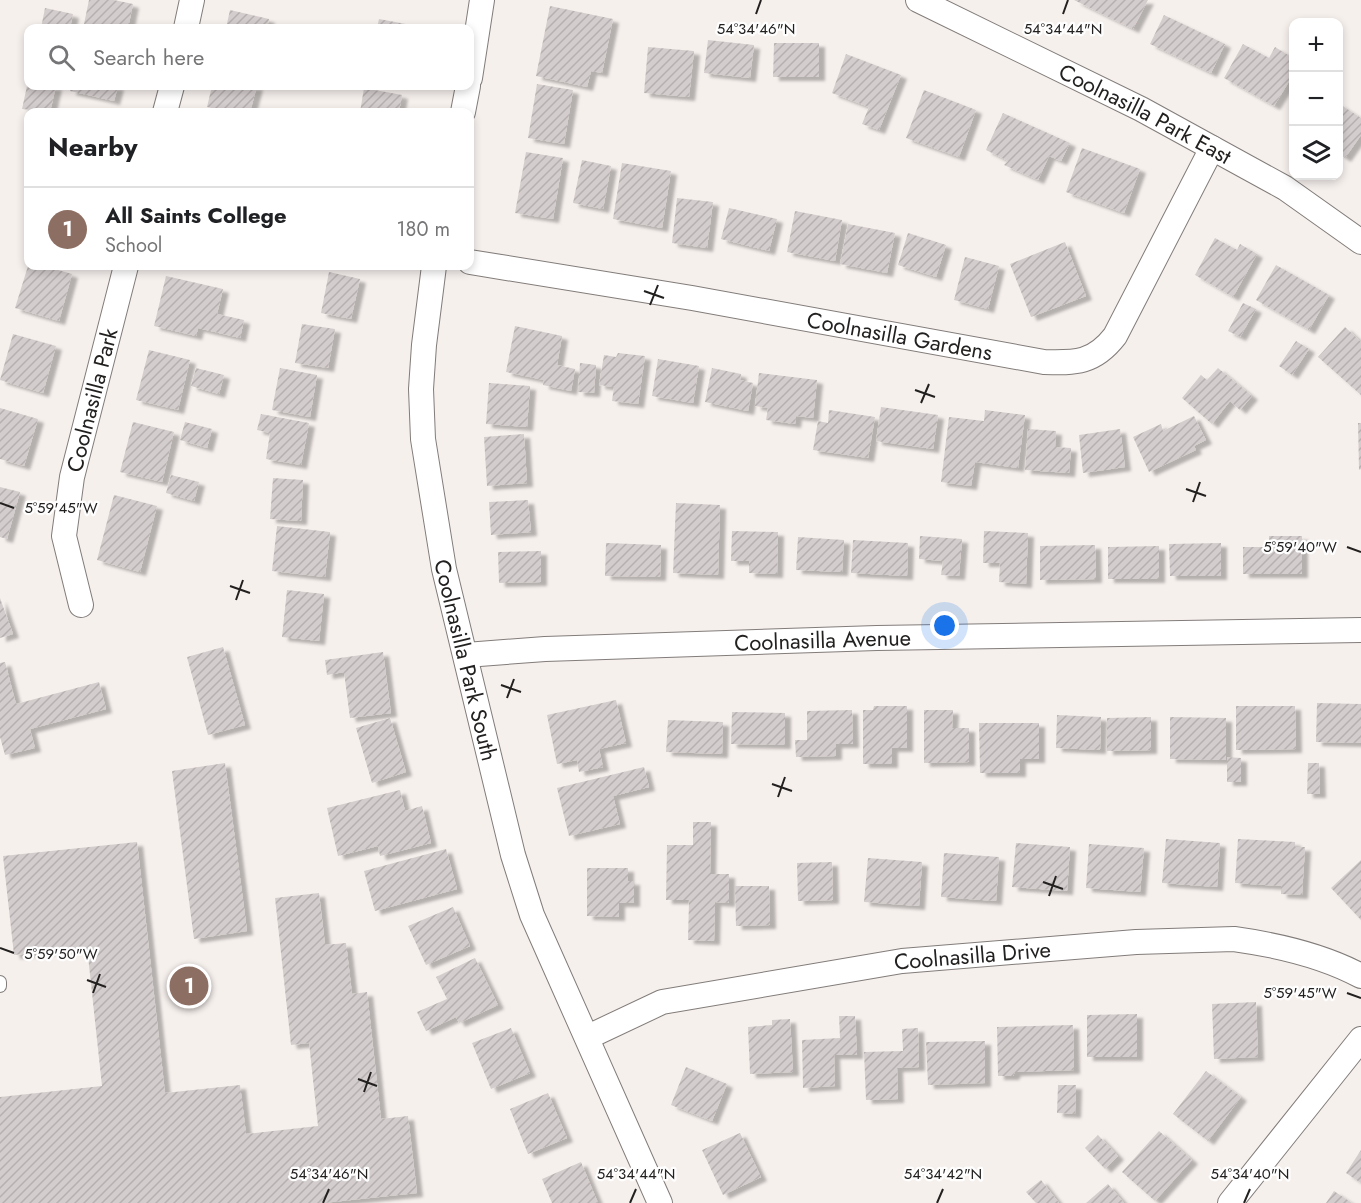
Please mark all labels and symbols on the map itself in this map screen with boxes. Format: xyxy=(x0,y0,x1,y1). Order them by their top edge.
text: 54°34'46"N xyxy=(717,18,795,40)
text: 54°34'44"N xyxy=(1024,18,1102,40)
street label: Coolnasilla Park East xyxy=(1053,55,1238,172)
street label: Coolnasilla Gardens xyxy=(804,303,995,368)
street label: Coolnasilla Park xyxy=(58,324,126,475)
text: 5°59'45"W xyxy=(24,497,98,519)
text: 5°59'40"W xyxy=(1263,536,1337,558)
street label: Coolnasilla Park South xyxy=(427,557,506,764)
your location xyxy=(930,611,959,640)
street label: Coolnasilla Avenue xyxy=(734,621,911,659)
street label: Coolnasilla Drive xyxy=(891,933,1052,978)
text: 5°59'50"W xyxy=(24,943,98,965)
pin: 1 xyxy=(170,964,208,1008)
text: 5°59'45"W xyxy=(1263,982,1337,1004)
text: 54°34'46"N xyxy=(290,1163,368,1185)
text: 54°34'44"N xyxy=(597,1163,675,1185)
text: 54°34'42"N xyxy=(904,1163,982,1185)
text: 54°34'40"N xyxy=(1211,1163,1289,1185)

